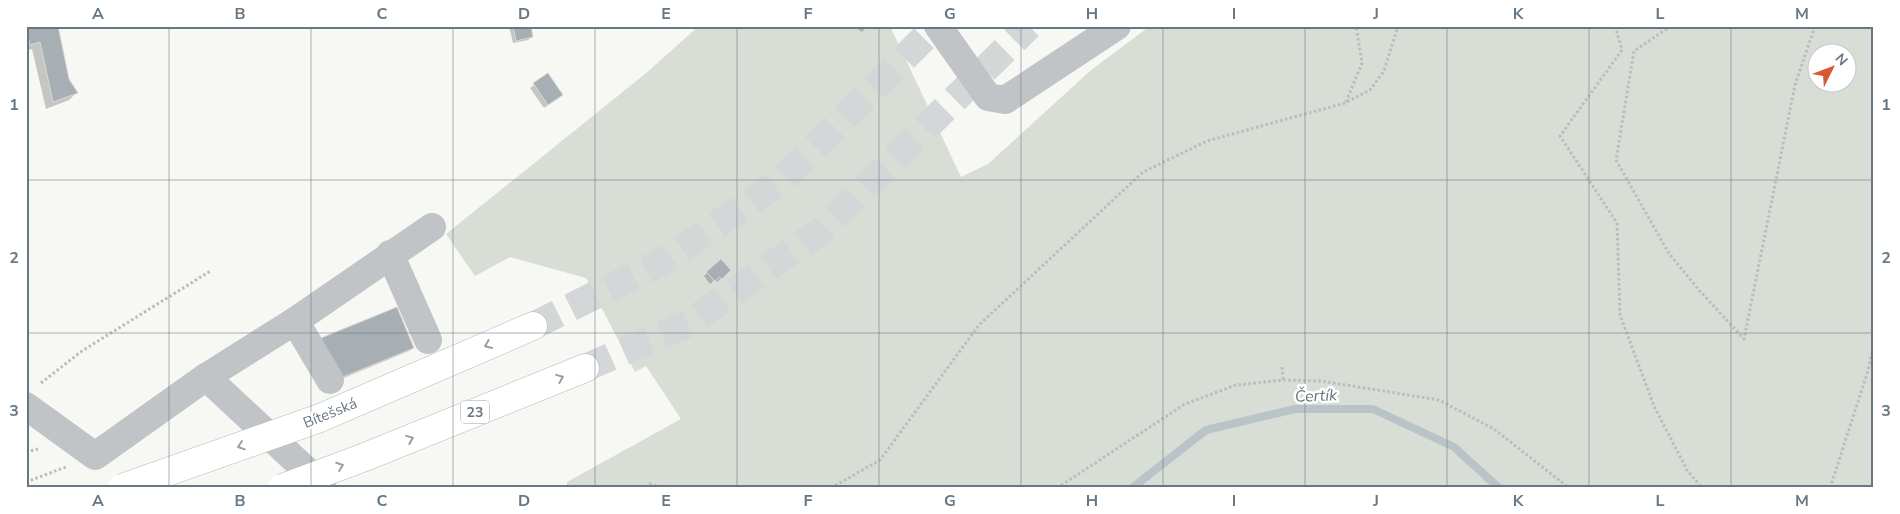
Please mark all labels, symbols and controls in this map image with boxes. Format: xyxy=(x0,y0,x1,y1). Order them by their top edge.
text: A xyxy=(92,3,104,25)
text: B xyxy=(234,3,246,25)
text: C xyxy=(377,3,388,25)
text: D xyxy=(518,3,530,25)
text: E xyxy=(661,3,671,25)
text: F xyxy=(804,3,813,25)
text: G xyxy=(944,3,956,25)
text: H xyxy=(1086,3,1098,25)
text: I xyxy=(1232,3,1236,25)
text: J xyxy=(1372,3,1379,25)
text: K xyxy=(1513,3,1525,25)
text: L xyxy=(1656,3,1665,25)
text: M xyxy=(1795,3,1809,25)
north arrow xyxy=(1808,42,1858,92)
text: N xyxy=(1831,49,1852,70)
text: 1 xyxy=(9,94,19,116)
text: 1 xyxy=(1881,94,1891,116)
text: 2 xyxy=(9,247,19,269)
text: 2 xyxy=(1881,247,1891,269)
one-way arrow xyxy=(484,339,493,350)
one-way arrow xyxy=(556,373,564,383)
water label: Čertík xyxy=(1294,384,1339,408)
street label: Bítešská xyxy=(300,393,360,433)
text: 3 xyxy=(9,400,19,422)
text: 3 xyxy=(1881,400,1891,422)
road number: 23 xyxy=(461,401,489,424)
one-way arrow xyxy=(405,435,414,445)
one-way arrow xyxy=(237,440,246,450)
one-way arrow xyxy=(335,462,344,473)
text: A xyxy=(92,490,104,512)
text: B xyxy=(234,490,246,512)
text: C xyxy=(377,490,388,512)
text: D xyxy=(518,490,530,512)
text: E xyxy=(661,490,671,512)
text: F xyxy=(804,490,813,512)
text: G xyxy=(944,490,956,512)
text: H xyxy=(1086,490,1098,512)
text: I xyxy=(1232,490,1236,512)
text: J xyxy=(1372,490,1379,512)
text: K xyxy=(1513,490,1525,512)
text: L xyxy=(1656,490,1665,512)
text: M xyxy=(1795,490,1809,512)

